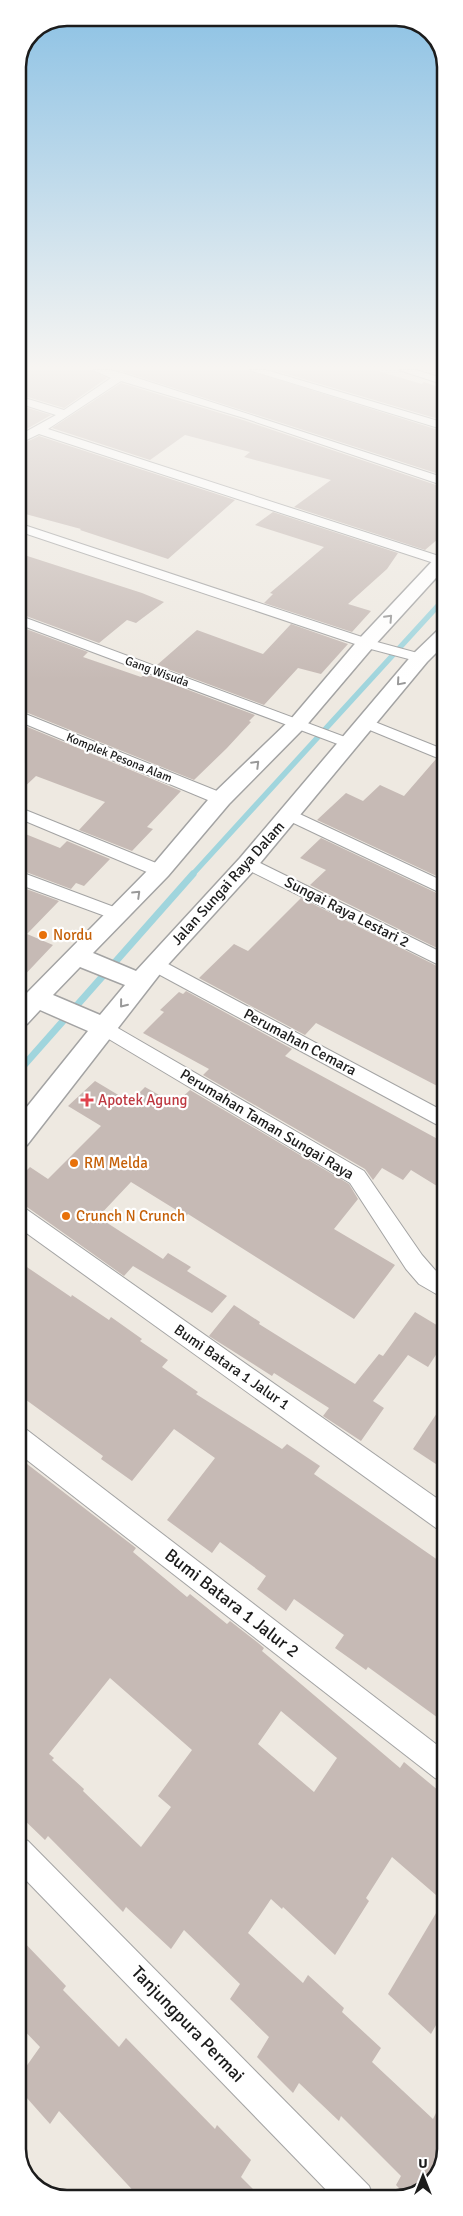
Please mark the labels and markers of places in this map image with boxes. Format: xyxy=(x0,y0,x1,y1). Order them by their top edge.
place label: Nordu xyxy=(53,926,93,944)
marker: Nordu xyxy=(37,929,49,941)
place label: Apotek Agung xyxy=(98,1091,188,1109)
marker: Apotek Agung xyxy=(80,1093,94,1107)
place label: RM Melda xyxy=(84,1154,148,1172)
marker: RM Melda xyxy=(68,1157,80,1169)
place label: Crunch N Crunch xyxy=(76,1207,185,1225)
marker: Crunch N Crunch xyxy=(60,1210,72,1222)

